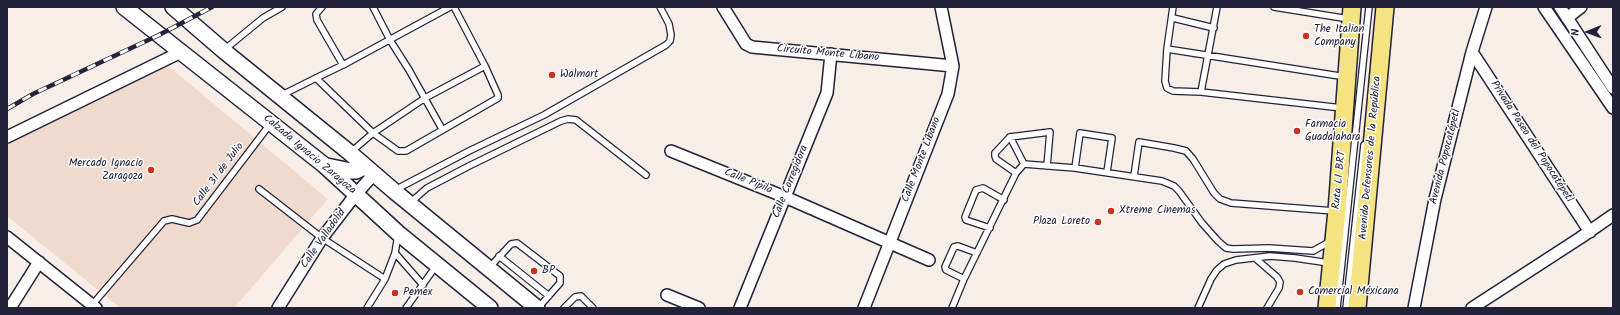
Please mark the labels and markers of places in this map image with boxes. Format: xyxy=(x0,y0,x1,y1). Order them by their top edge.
place label: The Italian Company xyxy=(1314,23,1364,49)
marker: The Italian Company xyxy=(1301,31,1311,41)
place label: Walmart xyxy=(560,68,598,82)
marker: Walmart xyxy=(547,70,557,80)
place label: Farmacia Guadalahara xyxy=(1305,118,1361,144)
marker: Farmacia Guadalahara xyxy=(1292,126,1302,136)
place label: Mercado Ignacio Zaragoza xyxy=(69,157,143,183)
marker: Mercado Ignacio Zaragoza xyxy=(146,165,156,175)
place label: Xtreme Cinemas xyxy=(1119,204,1195,218)
marker: Xtreme Cinemas xyxy=(1106,206,1116,216)
place label: Plaza Loreto xyxy=(1033,215,1090,229)
marker: Plaza Loreto xyxy=(1093,217,1103,227)
place label: BP xyxy=(542,264,555,278)
marker: BP xyxy=(529,266,539,276)
place label: Comercial Méxicana xyxy=(1308,285,1399,299)
place label: Pemex xyxy=(403,286,432,300)
marker: Comercial Méxicana xyxy=(1295,287,1305,297)
marker: Pemex xyxy=(390,288,400,298)

